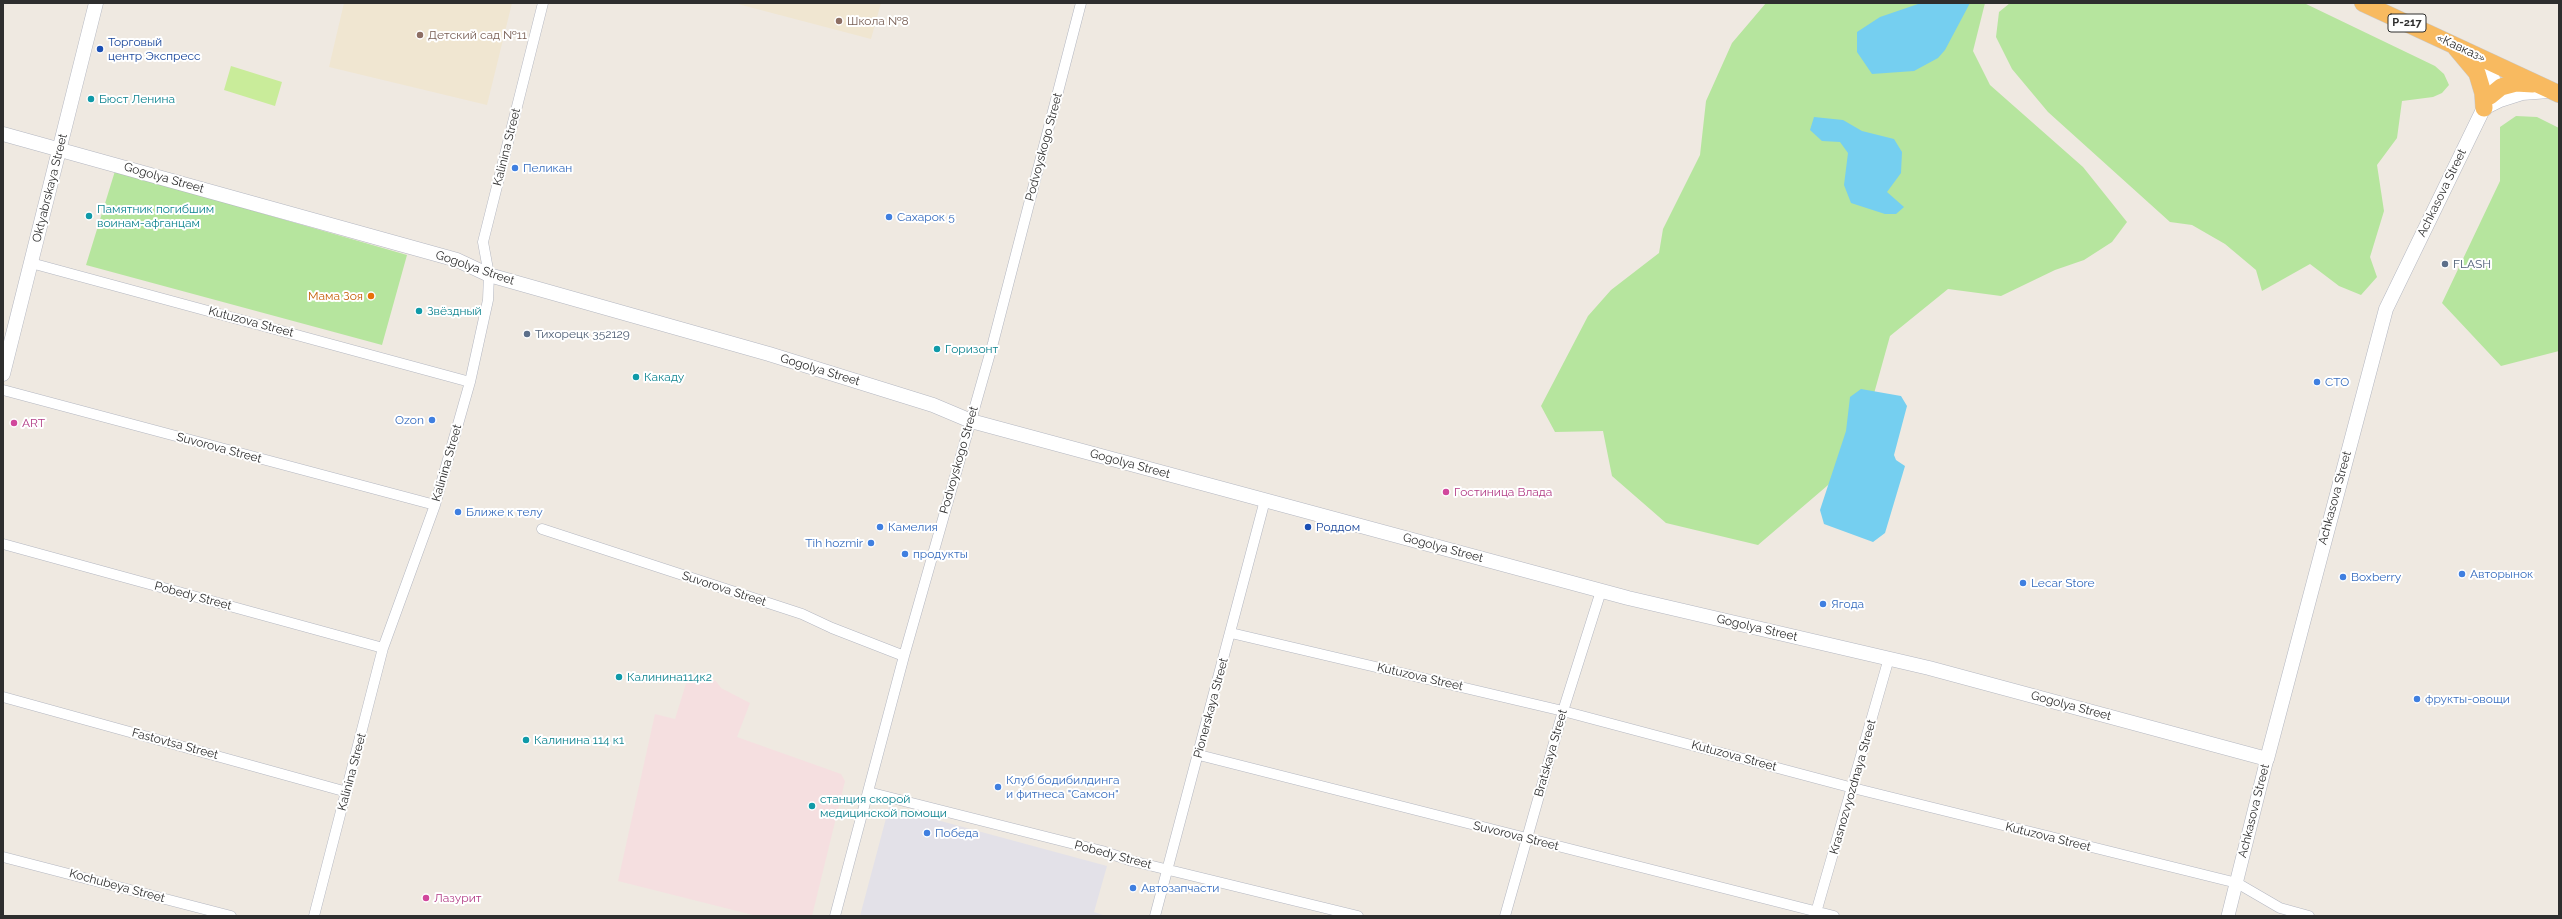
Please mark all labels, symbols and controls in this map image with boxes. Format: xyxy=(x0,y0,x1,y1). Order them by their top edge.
place label: Школа №8 xyxy=(847,14,909,28)
road number: Р-217 xyxy=(2388,14,2426,32)
marker: Школа №8 xyxy=(834,16,844,26)
place label: Детский сад №11 xyxy=(428,28,527,42)
marker: Детский сад №11 xyxy=(415,30,425,40)
street label: «Кавказ» xyxy=(2434,30,2488,66)
place label: Торговый центр Экспресс xyxy=(108,35,201,63)
marker: Торговый центр Экспресс xyxy=(95,44,105,54)
street label: Podvoyskogo Street xyxy=(1023,91,1065,203)
place label: Бюст Ленина xyxy=(99,92,175,106)
marker: Бюст Ленина xyxy=(86,94,96,104)
street label: Kalinina Street xyxy=(490,107,524,187)
street label: Oktyabrskaya Street xyxy=(30,132,70,244)
street label: Achkasova Street xyxy=(2414,147,2470,239)
street label: Gogolya Street xyxy=(122,160,206,196)
place label: Пеликан xyxy=(523,161,572,175)
marker: Пеликан xyxy=(510,163,520,173)
place label: Памятник погибшим воинам-афганцам xyxy=(97,202,214,230)
place label: Сахарок 5 xyxy=(897,210,955,224)
marker: Памятник погибшим воинам-афганцам xyxy=(84,211,94,221)
marker: Сахарок 5 xyxy=(884,212,894,222)
street label: Gogolya Street xyxy=(434,248,516,288)
place label: FLASH xyxy=(2453,257,2491,271)
marker: FLASH xyxy=(2440,259,2450,269)
place label: Мама Зоя xyxy=(308,289,363,303)
marker: Мама Зоя xyxy=(366,291,376,301)
street label: Kutuzova Street xyxy=(207,304,295,340)
place label: Звёздный xyxy=(427,304,482,318)
marker: Звёздный xyxy=(414,306,424,316)
place label: Тихорецк 352129 xyxy=(535,327,630,341)
marker: Тихорецк 352129 xyxy=(522,329,532,339)
place label: Горизонт xyxy=(945,342,998,356)
marker: Горизонт xyxy=(932,344,942,354)
street label: Gogolya Street xyxy=(778,351,862,389)
place label: Какаду xyxy=(644,370,684,384)
marker: Какаду xyxy=(631,372,641,382)
place label: СТО xyxy=(2325,375,2349,389)
marker: СТО xyxy=(2312,377,2322,387)
street label: Podvoyskogo Street xyxy=(937,405,981,515)
place label: Ozon xyxy=(395,413,424,427)
marker: Ozon xyxy=(427,415,437,425)
place label: ART xyxy=(22,416,45,430)
marker: ART xyxy=(9,418,19,428)
street label: Kalinina Street xyxy=(429,423,465,503)
street label: Suvorova Street xyxy=(175,430,263,466)
street label: Gogolya Street xyxy=(1088,446,1172,482)
street label: Achkasova Street xyxy=(2316,450,2354,546)
place label: Гостиница Влада xyxy=(1454,485,1552,499)
marker: Гостиница Влада xyxy=(1441,487,1451,497)
place label: Ближе к телу xyxy=(466,505,543,519)
marker: Ближе к телу xyxy=(453,507,463,517)
place label: Камелия xyxy=(888,520,938,534)
place label: Роддом xyxy=(1316,520,1360,534)
marker: Камелия xyxy=(875,522,885,532)
marker: Роддом xyxy=(1303,522,1313,532)
street label: Gogolya Street xyxy=(1401,530,1485,566)
place label: Tih hozmir xyxy=(805,536,863,550)
marker: Tih hozmir xyxy=(866,538,876,548)
place label: продукты xyxy=(913,547,968,561)
marker: продукты xyxy=(900,549,910,559)
place label: Авторынок xyxy=(2470,567,2533,581)
street label: Suvorova Street xyxy=(680,569,768,609)
marker: Авторынок xyxy=(2457,569,2467,579)
place label: Boxberry xyxy=(2351,570,2401,584)
marker: Boxberry xyxy=(2338,572,2348,582)
place label: Lecar Store xyxy=(2031,576,2095,590)
marker: Lecar Store xyxy=(2018,578,2028,588)
street label: Pobedy Street xyxy=(153,579,233,613)
place label: Ягода xyxy=(1831,597,1864,611)
marker: Ягода xyxy=(1818,599,1828,609)
street label: Gogolya Street xyxy=(1715,612,1799,644)
street label: Pionerskaya Street xyxy=(1191,656,1231,760)
street label: Kutuzova Street xyxy=(1376,660,1464,694)
place label: Калинина114к2 xyxy=(627,670,712,684)
marker: Калинина114к2 xyxy=(614,672,624,682)
street label: Gogolya Street xyxy=(2029,688,2113,724)
place label: фрукты-овощи xyxy=(2425,692,2510,706)
marker: фрукты-овощи xyxy=(2412,694,2422,704)
street label: Bratskaya Street xyxy=(1532,708,1570,798)
street label: Krasnozvyozdnaya Street xyxy=(1827,718,1879,856)
street label: Fastovtsa Street xyxy=(130,726,220,762)
street label: Kalinina Street xyxy=(335,732,369,812)
place label: Калинина 114 к1 xyxy=(534,733,624,747)
marker: Калинина 114 к1 xyxy=(521,735,531,745)
street label: Kutuzova Street xyxy=(1690,738,1778,774)
street label: Achkasova Street xyxy=(2235,763,2273,859)
place label: Клуб бодибилдинга и фитнеса "Самсон" xyxy=(1006,773,1120,801)
marker: Клуб бодибилдинга и фитнеса "Самсон" xyxy=(993,782,1003,792)
place label: станция скорой медицинской помощи xyxy=(820,792,947,820)
marker: станция скорой медицинской помощи xyxy=(807,801,817,811)
street label: Suvorova Street xyxy=(1472,818,1560,854)
street label: Kutuzova Street xyxy=(2004,819,2092,855)
place label: Победа xyxy=(935,826,979,840)
marker: Победа xyxy=(922,828,932,838)
street label: Pobedy Street xyxy=(1073,838,1153,872)
street label: Kochubeya Street xyxy=(67,866,167,906)
place label: Автозапчасти xyxy=(1141,881,1219,895)
marker: Автозапчасти xyxy=(1128,883,1138,893)
place label: Лазурит xyxy=(434,891,482,905)
marker: Лазурит xyxy=(421,893,431,903)

